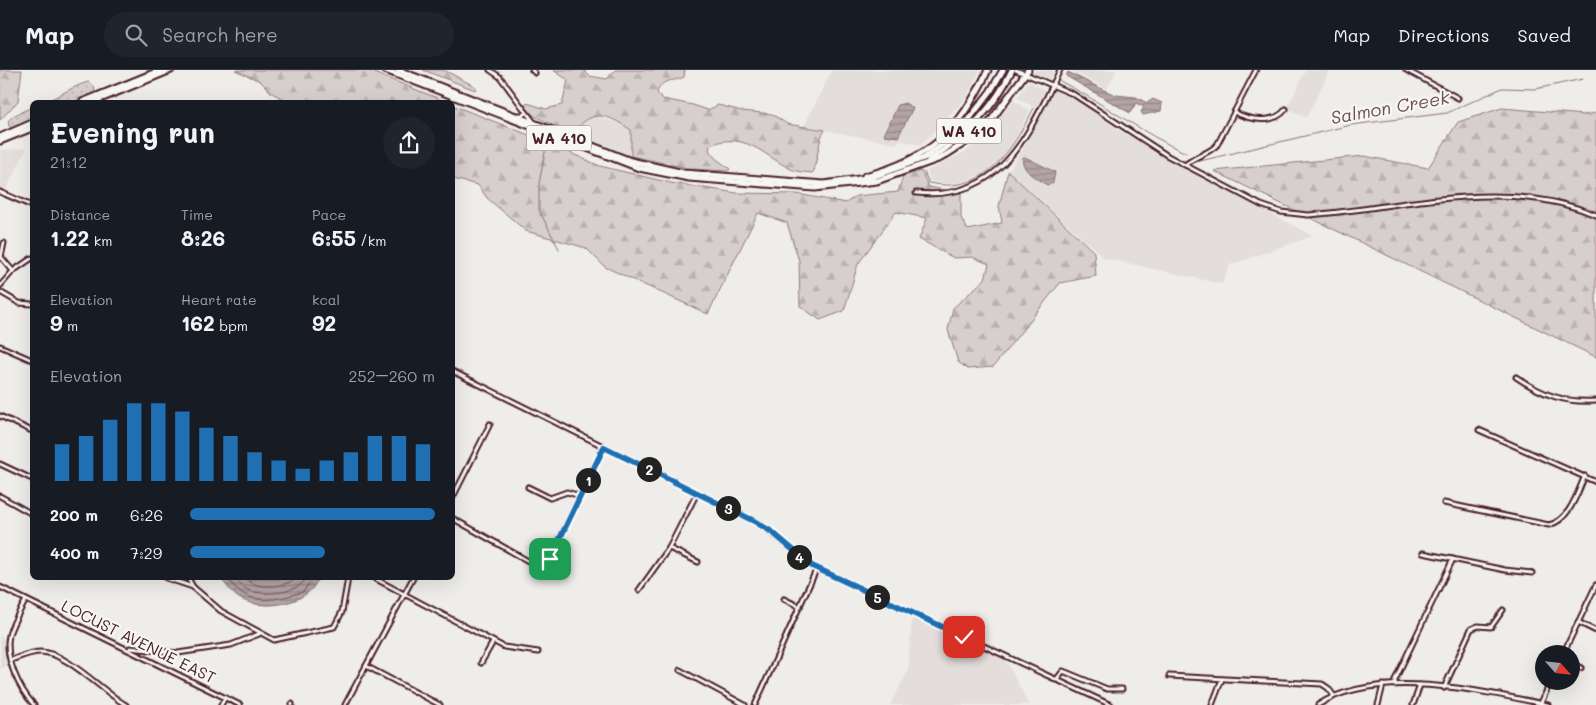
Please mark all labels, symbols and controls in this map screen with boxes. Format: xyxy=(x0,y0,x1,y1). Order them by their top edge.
search box xyxy=(104,12,454,57)
text: Map xyxy=(25,19,74,50)
icon: search xyxy=(122,21,150,49)
text: Search here xyxy=(162,22,278,47)
text: Map xyxy=(1333,23,1370,47)
text: Directions xyxy=(1398,23,1490,47)
text: Saved xyxy=(1518,23,1571,47)
water label: Salmon Creek xyxy=(1329,85,1452,129)
text: Evening run xyxy=(50,114,215,150)
button: share xyxy=(383,117,435,169)
road number: WA 410 xyxy=(936,118,1002,144)
road number: WA 410 xyxy=(526,126,592,150)
text: 21:12 xyxy=(50,151,87,172)
text: Distance xyxy=(50,205,110,224)
text: Time xyxy=(181,205,213,224)
text: Pace xyxy=(312,205,346,224)
text: 1.22 xyxy=(50,224,89,251)
text: 8:26 xyxy=(181,224,225,251)
text: 6:55 xyxy=(312,224,356,251)
text: km xyxy=(89,231,112,250)
text: /km xyxy=(356,231,386,250)
text: Elevation xyxy=(50,290,113,309)
text: Heart rate xyxy=(181,290,257,309)
text: kcal xyxy=(312,290,340,309)
text: 9 xyxy=(50,309,63,336)
text: 162 xyxy=(181,309,215,336)
text: 92 xyxy=(312,309,336,336)
text: m xyxy=(63,316,78,335)
text: bpm xyxy=(215,316,248,335)
text: Elevation xyxy=(50,365,122,386)
text: 252–260 m xyxy=(348,365,435,386)
pin: 2 xyxy=(636,456,662,482)
text: 2 xyxy=(646,460,653,479)
pin: 1 xyxy=(576,468,600,492)
text: 1 xyxy=(585,471,592,490)
pin: 3 xyxy=(716,496,740,520)
text: 3 xyxy=(724,499,733,518)
text: 200 m xyxy=(50,504,98,525)
text: 6:26 xyxy=(130,504,163,525)
pin xyxy=(529,538,571,580)
text: 400 m xyxy=(50,542,99,563)
text: 7:29 xyxy=(130,542,162,563)
pin: 4 xyxy=(786,544,812,570)
icon: arrive xyxy=(536,545,564,573)
text: 4 xyxy=(795,548,804,567)
pin: 5 xyxy=(864,584,890,610)
text: 5 xyxy=(873,588,882,607)
street label: LOCUST AVENUE EAST xyxy=(58,594,220,688)
pin xyxy=(943,616,985,658)
icon: check xyxy=(950,623,978,651)
north arrow xyxy=(1535,645,1580,690)
map controls xyxy=(1535,645,1580,690)

